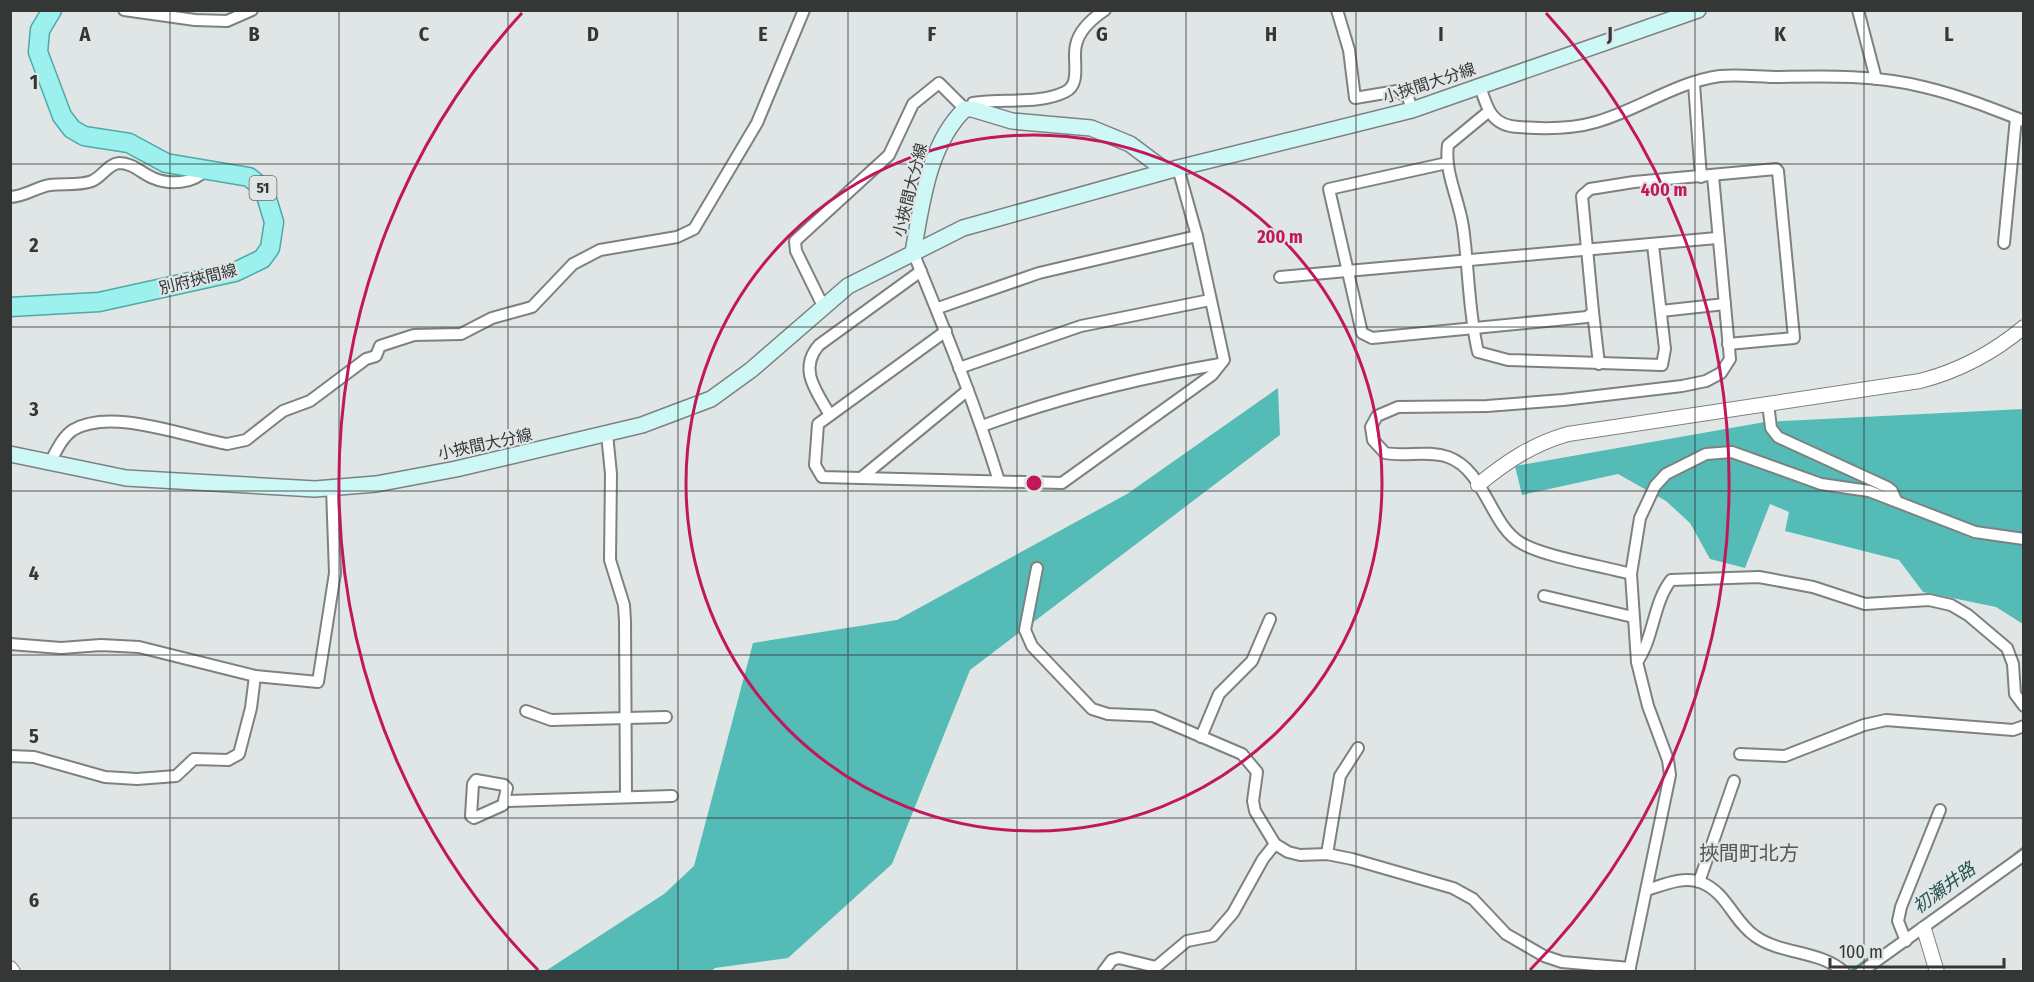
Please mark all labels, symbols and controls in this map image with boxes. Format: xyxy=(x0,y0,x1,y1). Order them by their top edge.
text: A xyxy=(79,22,92,46)
text: B xyxy=(248,22,260,46)
text: C xyxy=(419,22,430,46)
text: D xyxy=(587,22,599,46)
text: E xyxy=(758,22,768,46)
text: F xyxy=(928,22,937,46)
text: G xyxy=(1096,22,1108,46)
text: H xyxy=(1265,22,1277,46)
text: I xyxy=(1438,22,1444,46)
text: J xyxy=(1606,22,1613,46)
text: K xyxy=(1774,22,1786,46)
text: L xyxy=(1944,22,1954,46)
street label: 小挾間大分線 xyxy=(1380,59,1478,107)
text: 1 xyxy=(30,70,38,94)
street label: 小挾間大分線 xyxy=(889,141,931,239)
road number: 51 xyxy=(250,176,276,200)
text: 400 m xyxy=(1641,179,1687,201)
text: 200 m xyxy=(1256,226,1303,248)
text: 2 xyxy=(28,233,39,257)
street label: 別府挾間線 xyxy=(157,260,239,298)
text: 3 xyxy=(28,397,39,421)
street label: 小挾間大分線 xyxy=(436,425,534,463)
centre of rings xyxy=(1024,473,1044,493)
text: 4 xyxy=(29,561,39,585)
text: 5 xyxy=(29,724,39,748)
district label: 挾間町北方 xyxy=(1699,841,1799,865)
water label: 初瀬井路 xyxy=(1908,857,1981,918)
text: 6 xyxy=(29,888,39,912)
scale bar xyxy=(1830,931,2004,969)
text: 100 m xyxy=(1839,941,1883,963)

